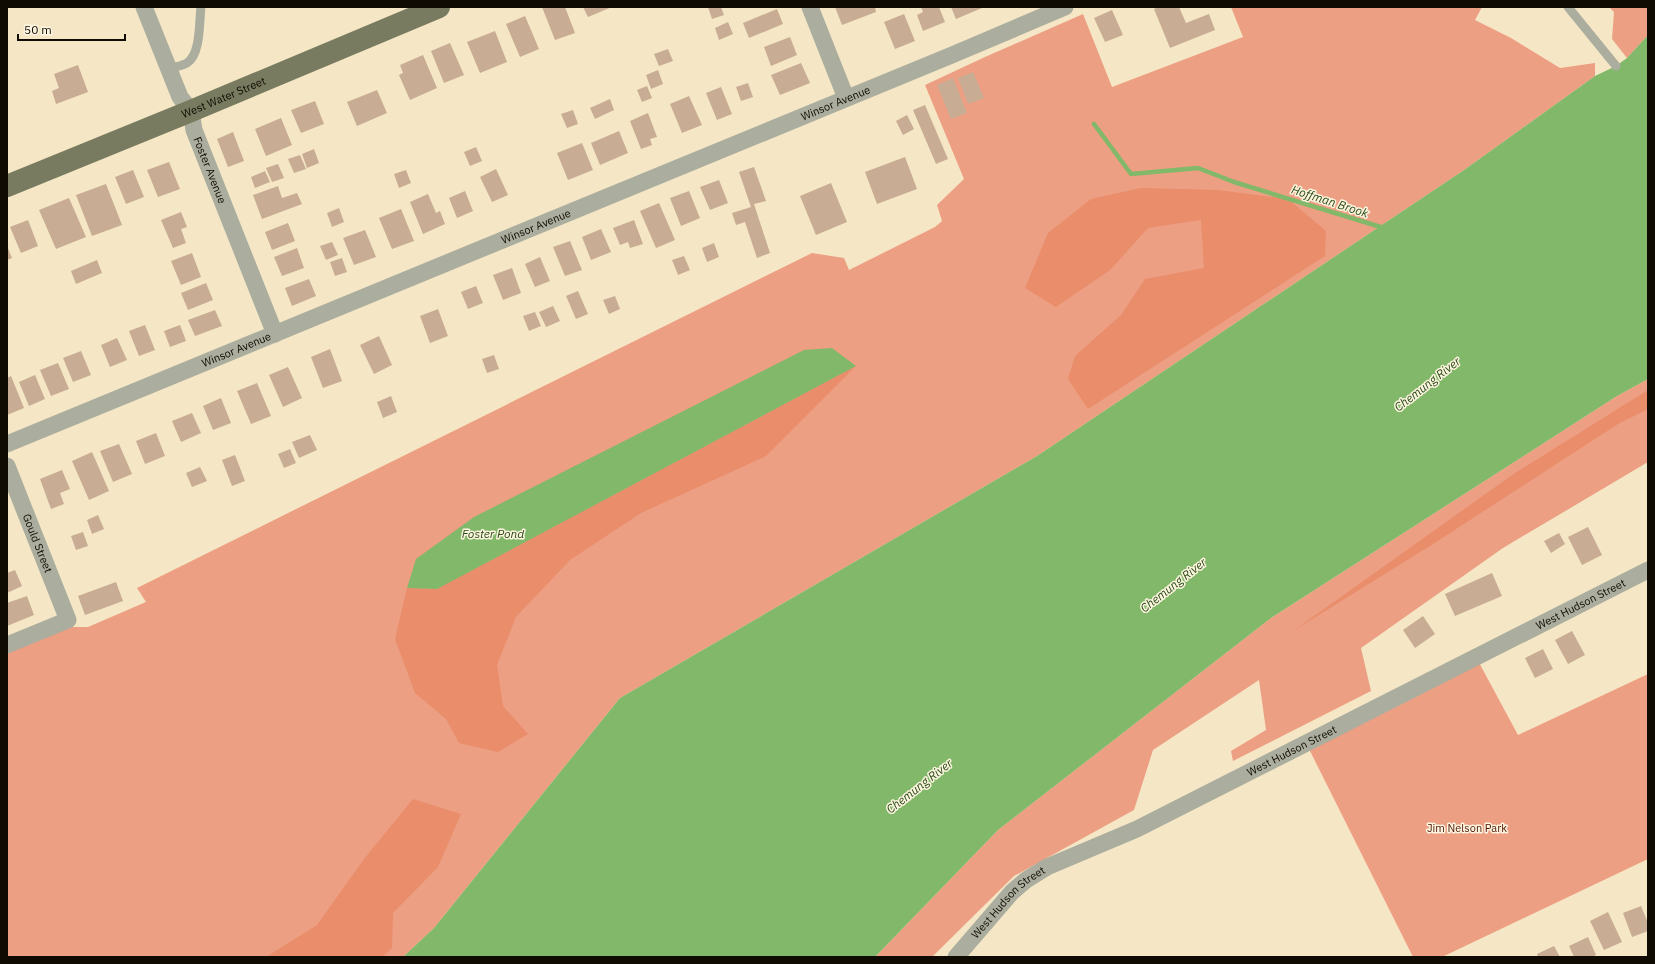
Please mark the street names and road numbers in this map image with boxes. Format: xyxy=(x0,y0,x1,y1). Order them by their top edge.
street label: West Water Street xyxy=(179,73,268,121)
street label: Winsor Avenue xyxy=(799,82,872,123)
street label: Foster Avenue xyxy=(190,135,229,205)
street label: Winsor Avenue xyxy=(499,206,573,247)
street label: Winsor Avenue xyxy=(200,329,273,370)
street label: Gould Street xyxy=(20,512,56,575)
street label: West Hudson Street xyxy=(1534,576,1628,633)
street label: West Hudson Street xyxy=(1245,722,1339,779)
street label: West Hudson Street xyxy=(968,863,1048,941)

